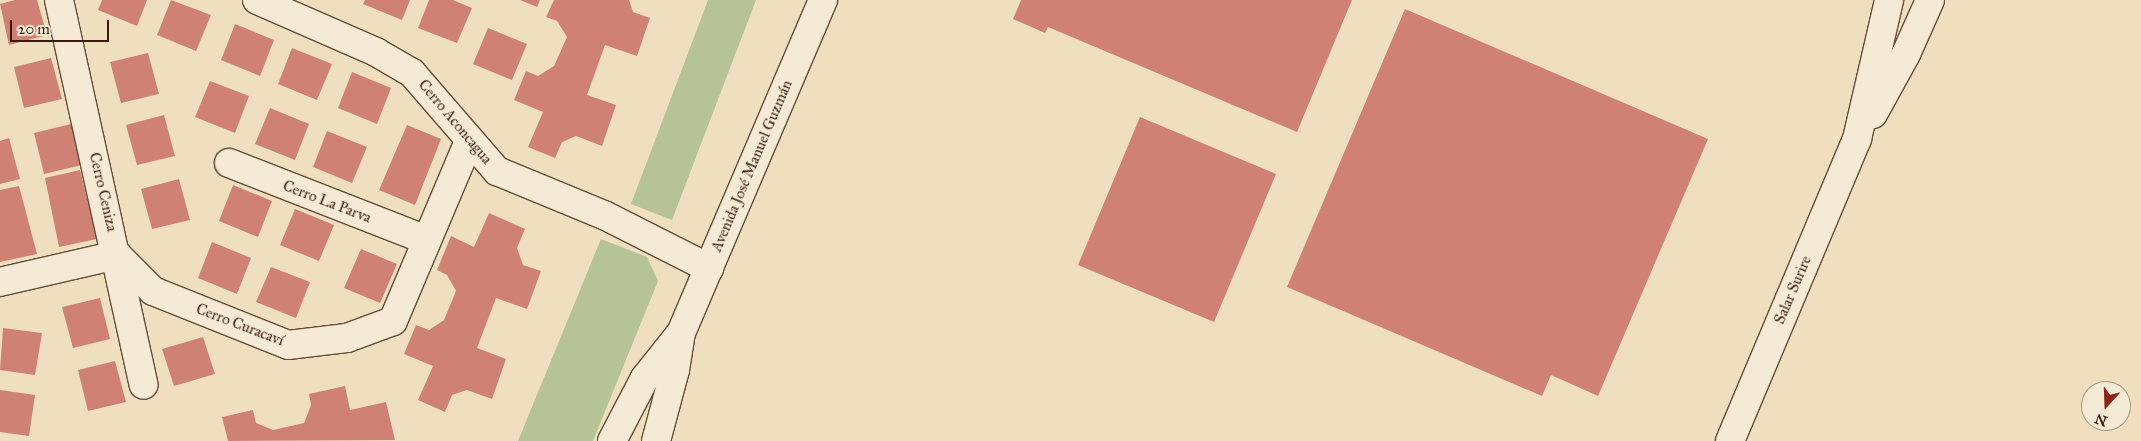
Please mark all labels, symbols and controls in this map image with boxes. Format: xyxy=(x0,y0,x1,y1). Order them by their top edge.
scale bar xyxy=(12,10,111,42)
text: 20 m xyxy=(18,20,50,38)
street label: Cerro Aconcagua xyxy=(414,76,496,168)
street label: Avenida José Manuel Guzmán xyxy=(708,77,796,255)
street label: Cerro Ceniza xyxy=(85,151,121,233)
street label: Cerro La Parva xyxy=(280,177,374,227)
street label: Salar Surire xyxy=(1771,253,1815,327)
street label: Cerro Curacaví xyxy=(194,300,286,350)
north arrow xyxy=(2081,381,2131,431)
text: N xyxy=(2093,410,2110,430)

